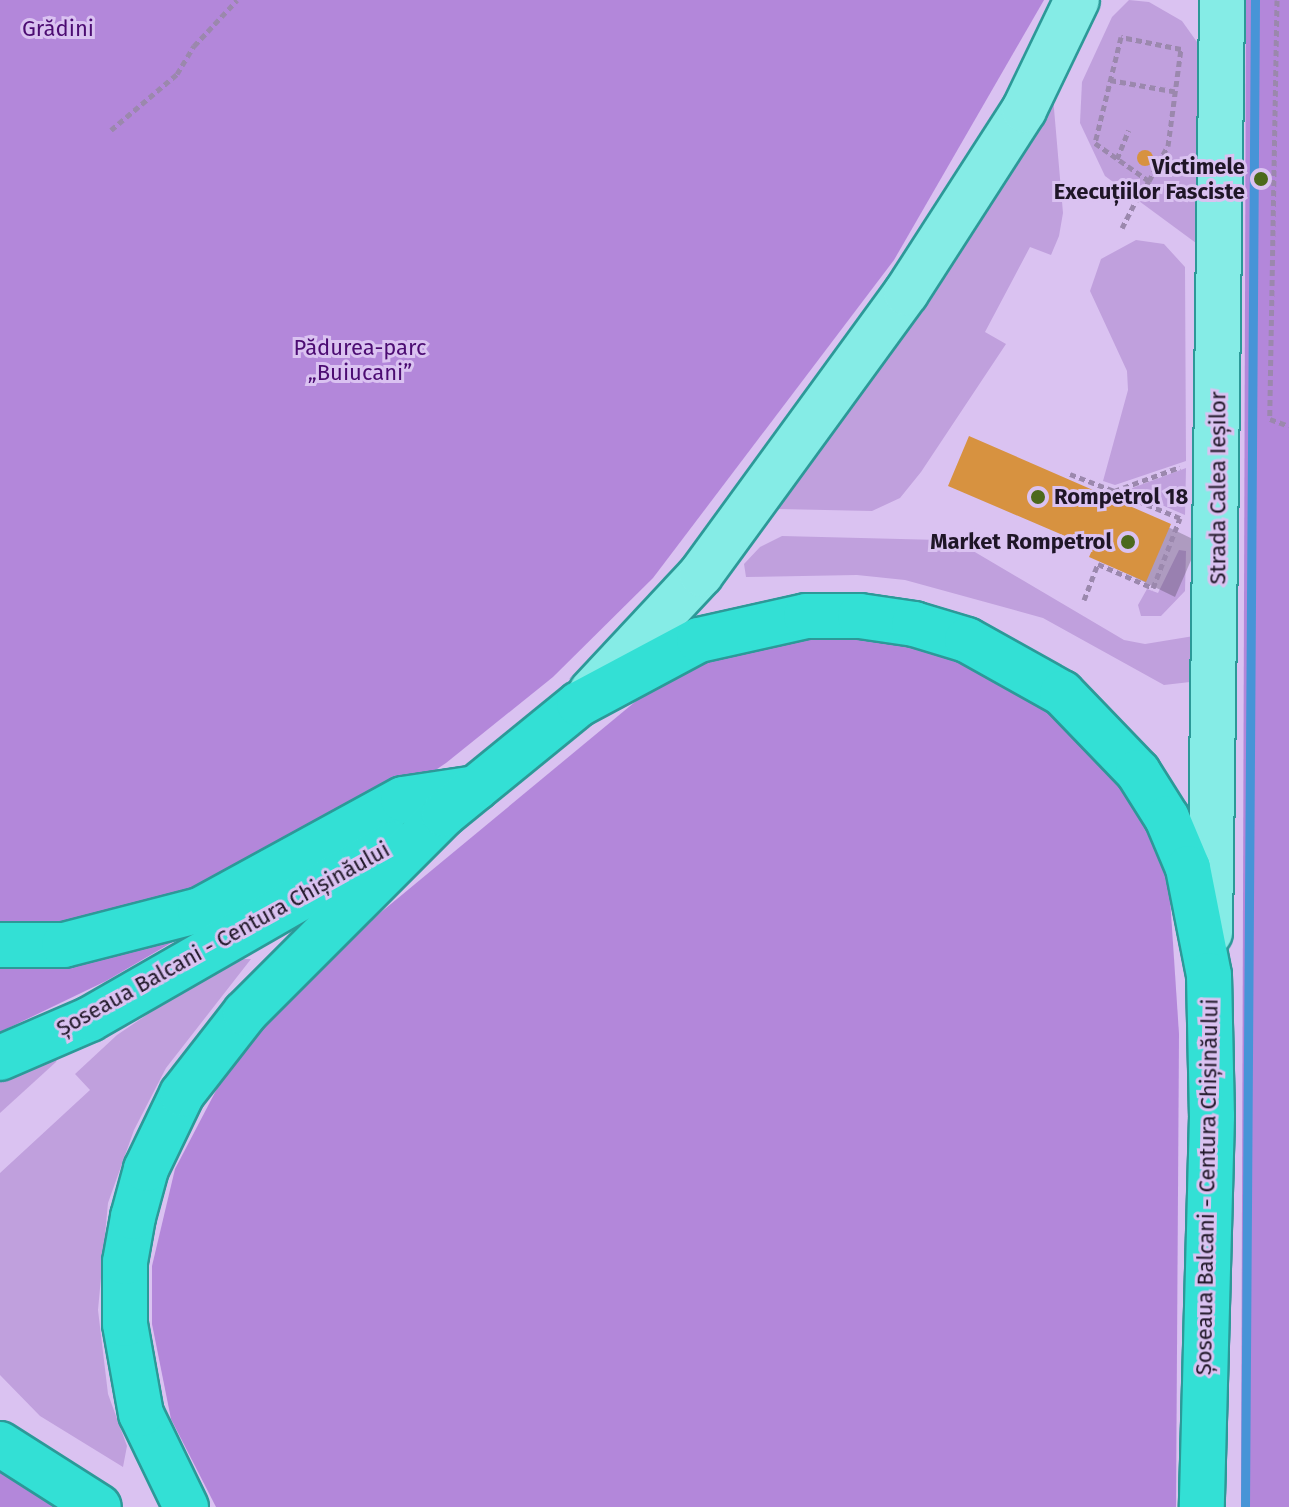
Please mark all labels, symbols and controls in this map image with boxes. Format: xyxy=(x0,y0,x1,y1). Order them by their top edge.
park label: Grădini xyxy=(22,16,94,42)
place label: Victimele Execuțiilor Fasciste xyxy=(1054,153,1245,204)
marker: Victimele Execuțiilor Fasciste xyxy=(1252,170,1270,188)
park label: Pădurea-parc „Buiucani” xyxy=(294,334,426,386)
street label: Strada Calea Ieșilor xyxy=(1205,392,1231,584)
place label: Rompetrol 18 xyxy=(1054,484,1188,510)
marker: Rompetrol 18 xyxy=(1029,488,1047,506)
place label: Market Rompetrol xyxy=(930,529,1112,555)
marker: Market Rompetrol xyxy=(1119,533,1137,551)
street label: Șoseaua Balcani - Centura Chișinăului xyxy=(52,836,394,1042)
street label: Șoseaua Balcani - Centura Chișinăului xyxy=(1191,998,1223,1376)

